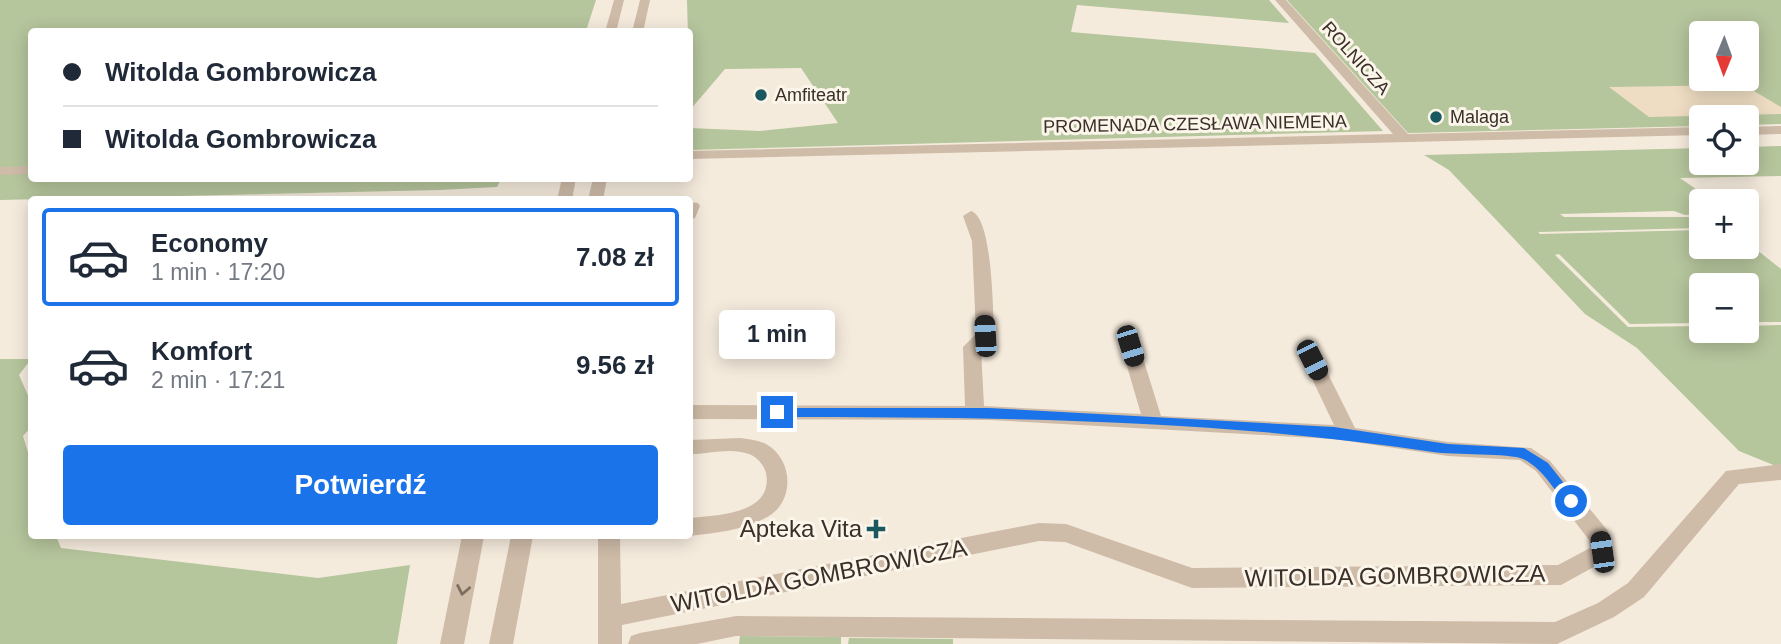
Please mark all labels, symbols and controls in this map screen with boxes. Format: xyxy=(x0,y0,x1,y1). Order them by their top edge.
street label: ROLNICZA xyxy=(1318,17,1394,99)
north arrow xyxy=(1689,21,1759,91)
map controls xyxy=(1689,21,1759,343)
text: Witolda Gombrowicza xyxy=(105,57,376,87)
place label: Amfiteatr xyxy=(775,85,847,105)
marker: Amfiteatr xyxy=(753,87,769,103)
button: locate xyxy=(1689,105,1759,175)
place label: Malaga xyxy=(1450,107,1510,127)
marker: Malaga xyxy=(1428,109,1444,125)
street label: PROMENADA CZESŁAWA NIEMENA xyxy=(1043,111,1347,137)
text: Witolda Gombrowicza xyxy=(105,124,376,154)
button: + xyxy=(1689,189,1759,259)
icon: car xyxy=(67,226,130,289)
text: Economy xyxy=(151,228,268,258)
text: 7.08 zł xyxy=(576,242,654,272)
text: 1 min · 17:20 xyxy=(151,259,285,285)
button: − xyxy=(1689,273,1759,343)
callout: 1 min xyxy=(719,310,835,360)
car xyxy=(974,314,997,358)
text: 1 min xyxy=(747,321,807,347)
car xyxy=(1114,323,1147,369)
icon: car xyxy=(67,334,130,397)
text: Komfort xyxy=(151,336,252,366)
car xyxy=(1294,337,1331,383)
text: 9.56 zł xyxy=(576,350,654,380)
text: 2 min · 17:21 xyxy=(151,367,285,393)
route end xyxy=(761,396,793,428)
button: Potwierdź xyxy=(63,445,658,525)
route start xyxy=(1555,485,1587,517)
place label: Apteka Vita xyxy=(740,515,863,542)
marker: Apteka Vita xyxy=(868,521,884,537)
car xyxy=(1589,530,1616,574)
street label: WITOLDA GOMBROWICZA xyxy=(669,534,969,617)
street label: WITOLDA GOMBROWICZA xyxy=(1244,559,1546,592)
one-way arrow xyxy=(456,584,471,596)

